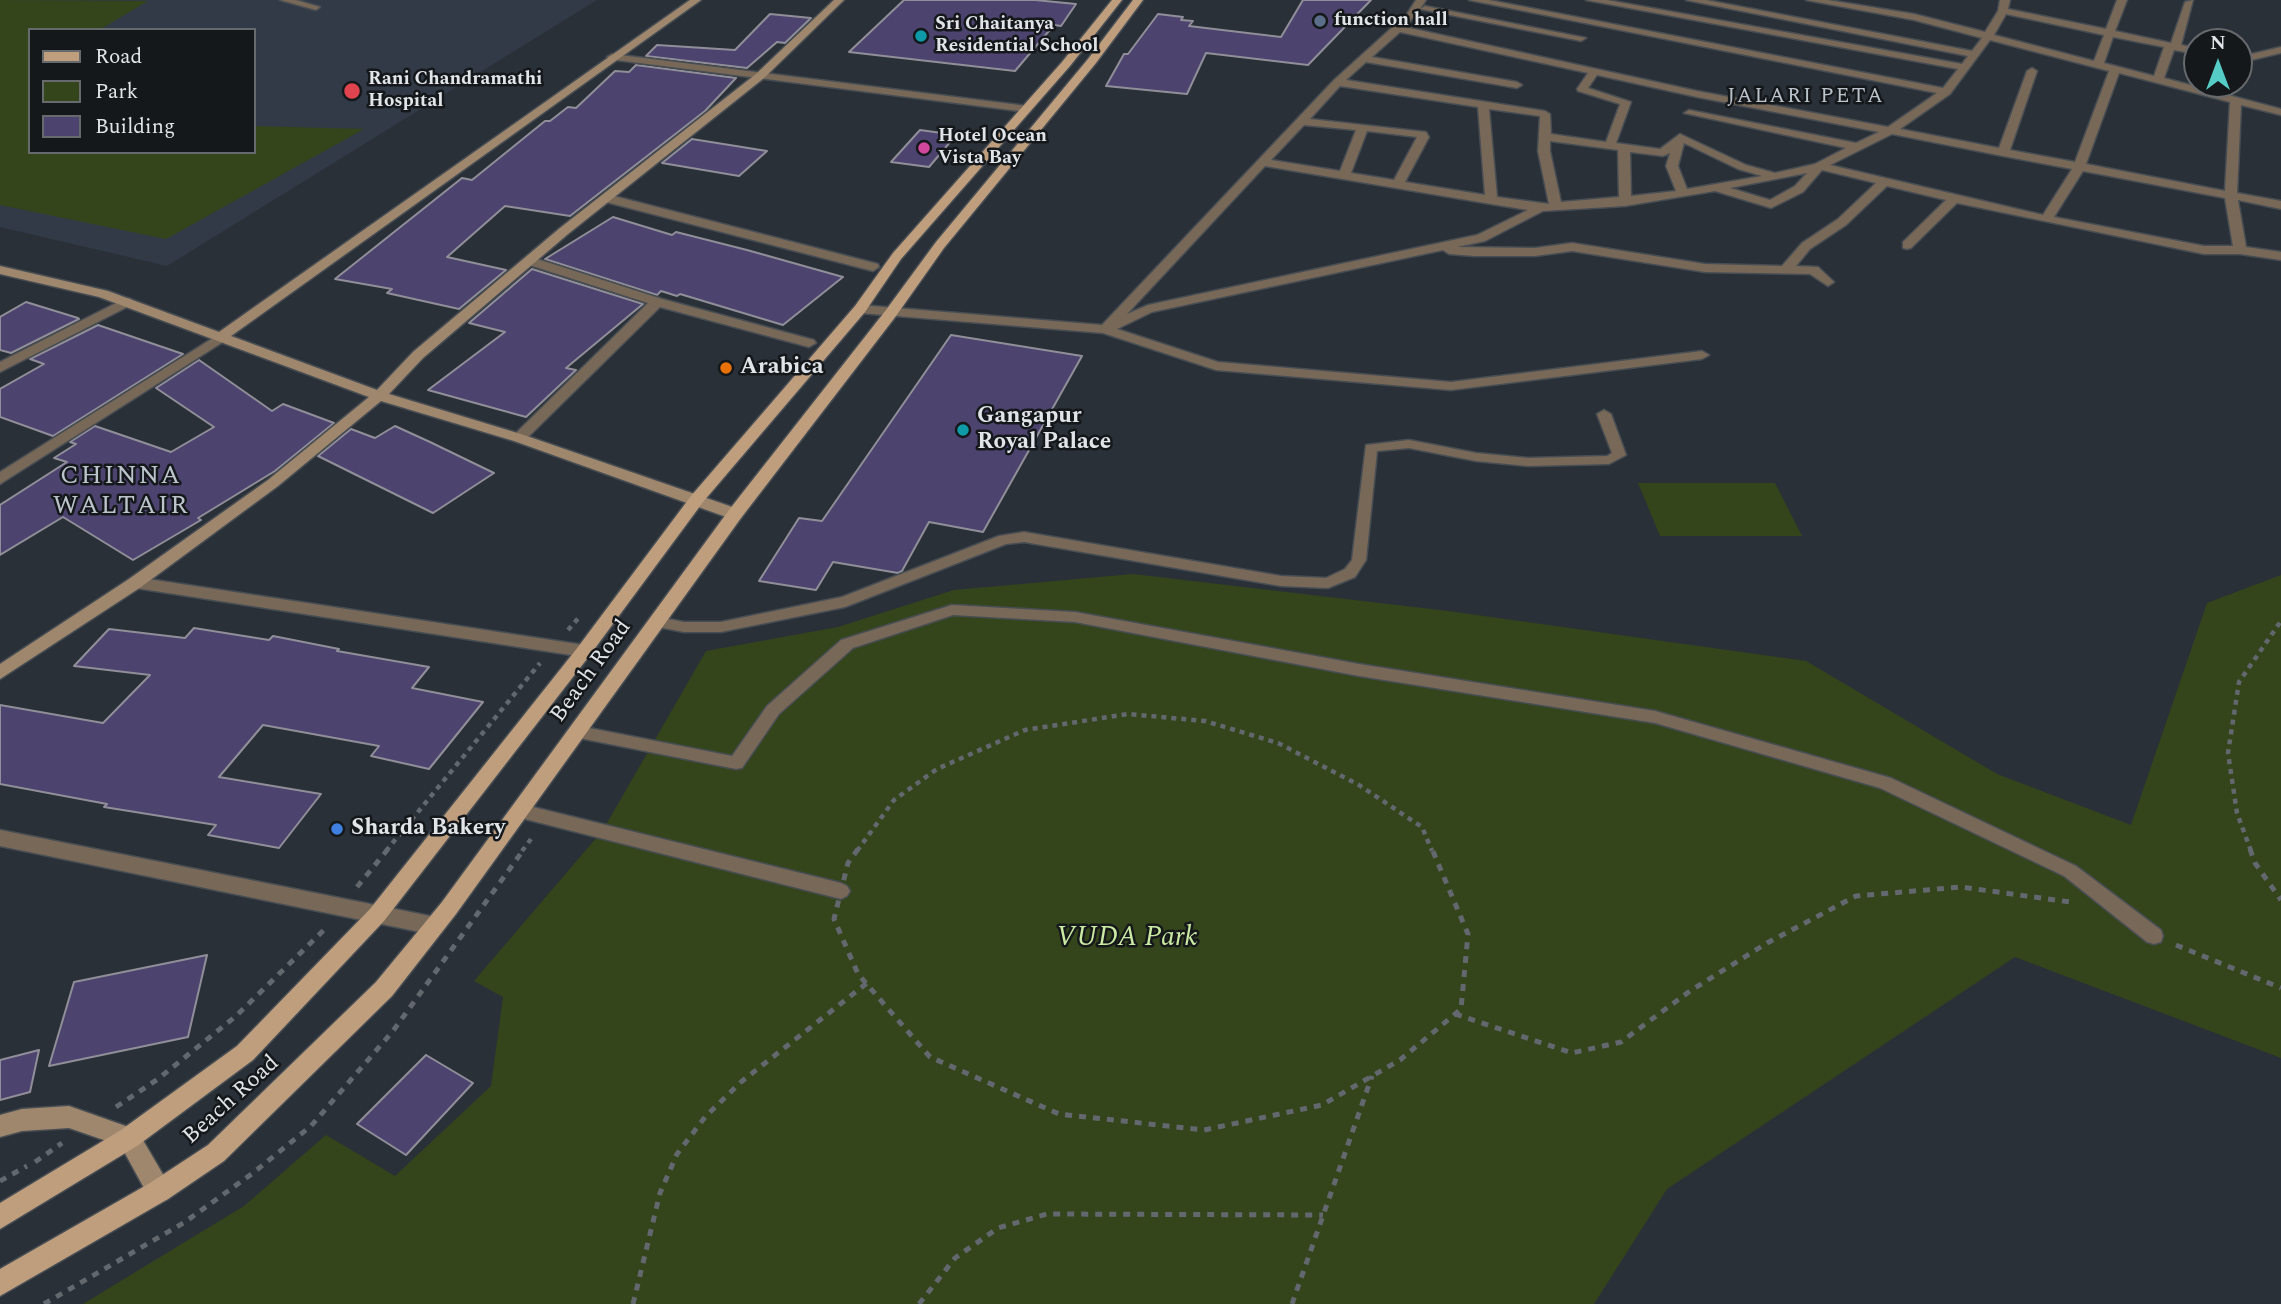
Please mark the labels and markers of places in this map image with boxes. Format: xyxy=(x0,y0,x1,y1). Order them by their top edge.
place label: function hall xyxy=(1334,10,1448,32)
marker: function hall xyxy=(1312,13,1328,29)
place label: Sri Chaitanya Residential School xyxy=(935,14,1099,58)
marker: Sri Chaitanya Residential School xyxy=(913,28,929,44)
place label: Rani Chandramathi Hospital xyxy=(368,69,542,113)
marker: Rani Chandramathi Hospital xyxy=(342,81,362,101)
place label: Hotel Ocean Vista Bay xyxy=(938,126,1047,170)
marker: Hotel Ocean Vista Bay xyxy=(916,140,932,156)
place label: Arabica xyxy=(740,354,823,382)
marker: Arabica xyxy=(718,360,734,376)
place label: Gangapur Royal Palace xyxy=(977,403,1111,457)
marker: Gangapur Royal Palace xyxy=(955,422,971,438)
place label: Sharda Bakery xyxy=(351,815,505,843)
marker: Sharda Bakery xyxy=(329,821,345,837)

